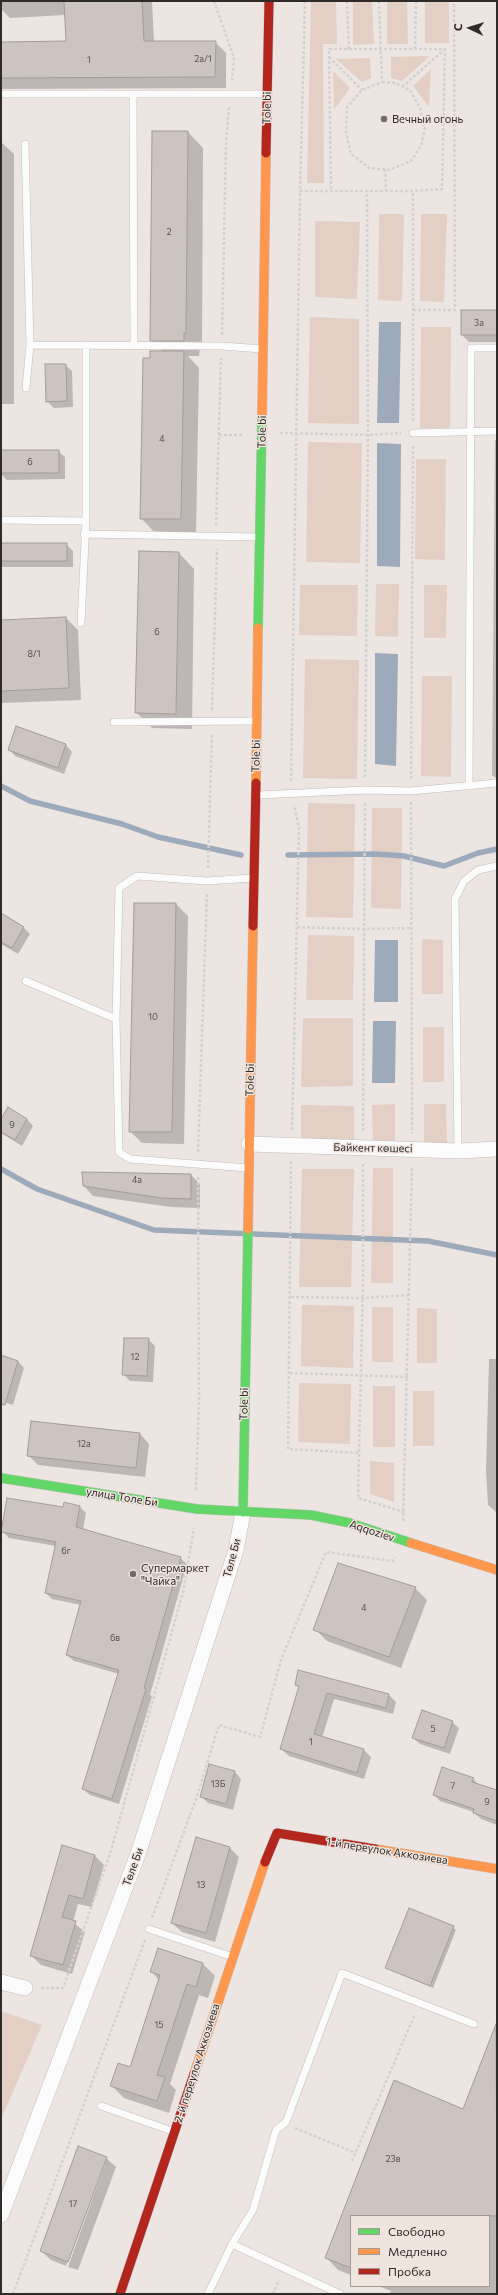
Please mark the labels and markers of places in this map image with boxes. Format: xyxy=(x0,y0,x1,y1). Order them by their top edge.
place label: Вечный огонь xyxy=(392,112,463,126)
marker: Вечный огонь xyxy=(379,114,389,124)
place label: Супермаркет "Чайка" xyxy=(141,1561,209,1587)
marker: Супермаркет "Чайка" xyxy=(128,1569,138,1579)

